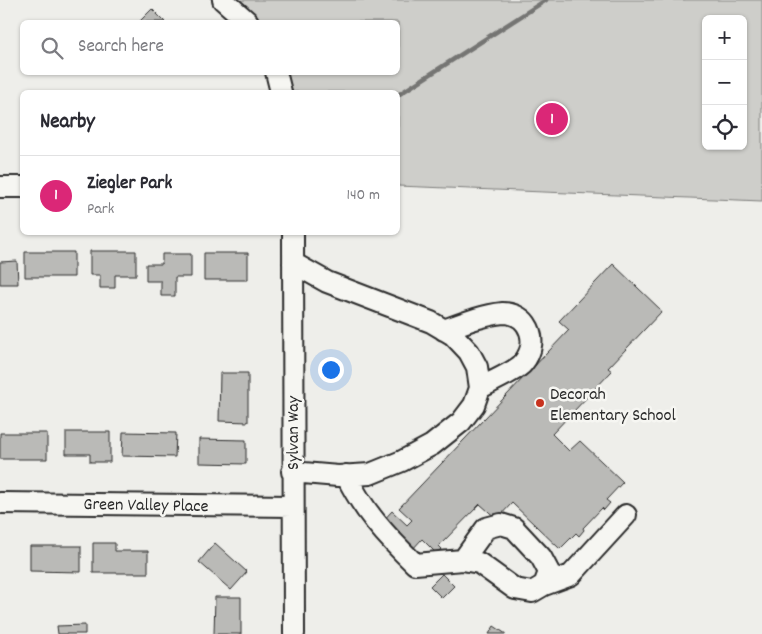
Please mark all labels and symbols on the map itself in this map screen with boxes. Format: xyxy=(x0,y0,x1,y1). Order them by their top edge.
pin: 1 xyxy=(536,100,568,138)
your location xyxy=(318,357,344,383)
place label: Decorah Elementary School xyxy=(550,383,677,429)
street label: Sylvan Way xyxy=(282,395,307,470)
marker: Decorah Elementary School xyxy=(534,397,546,409)
street label: Green Valley Place xyxy=(83,493,209,520)

